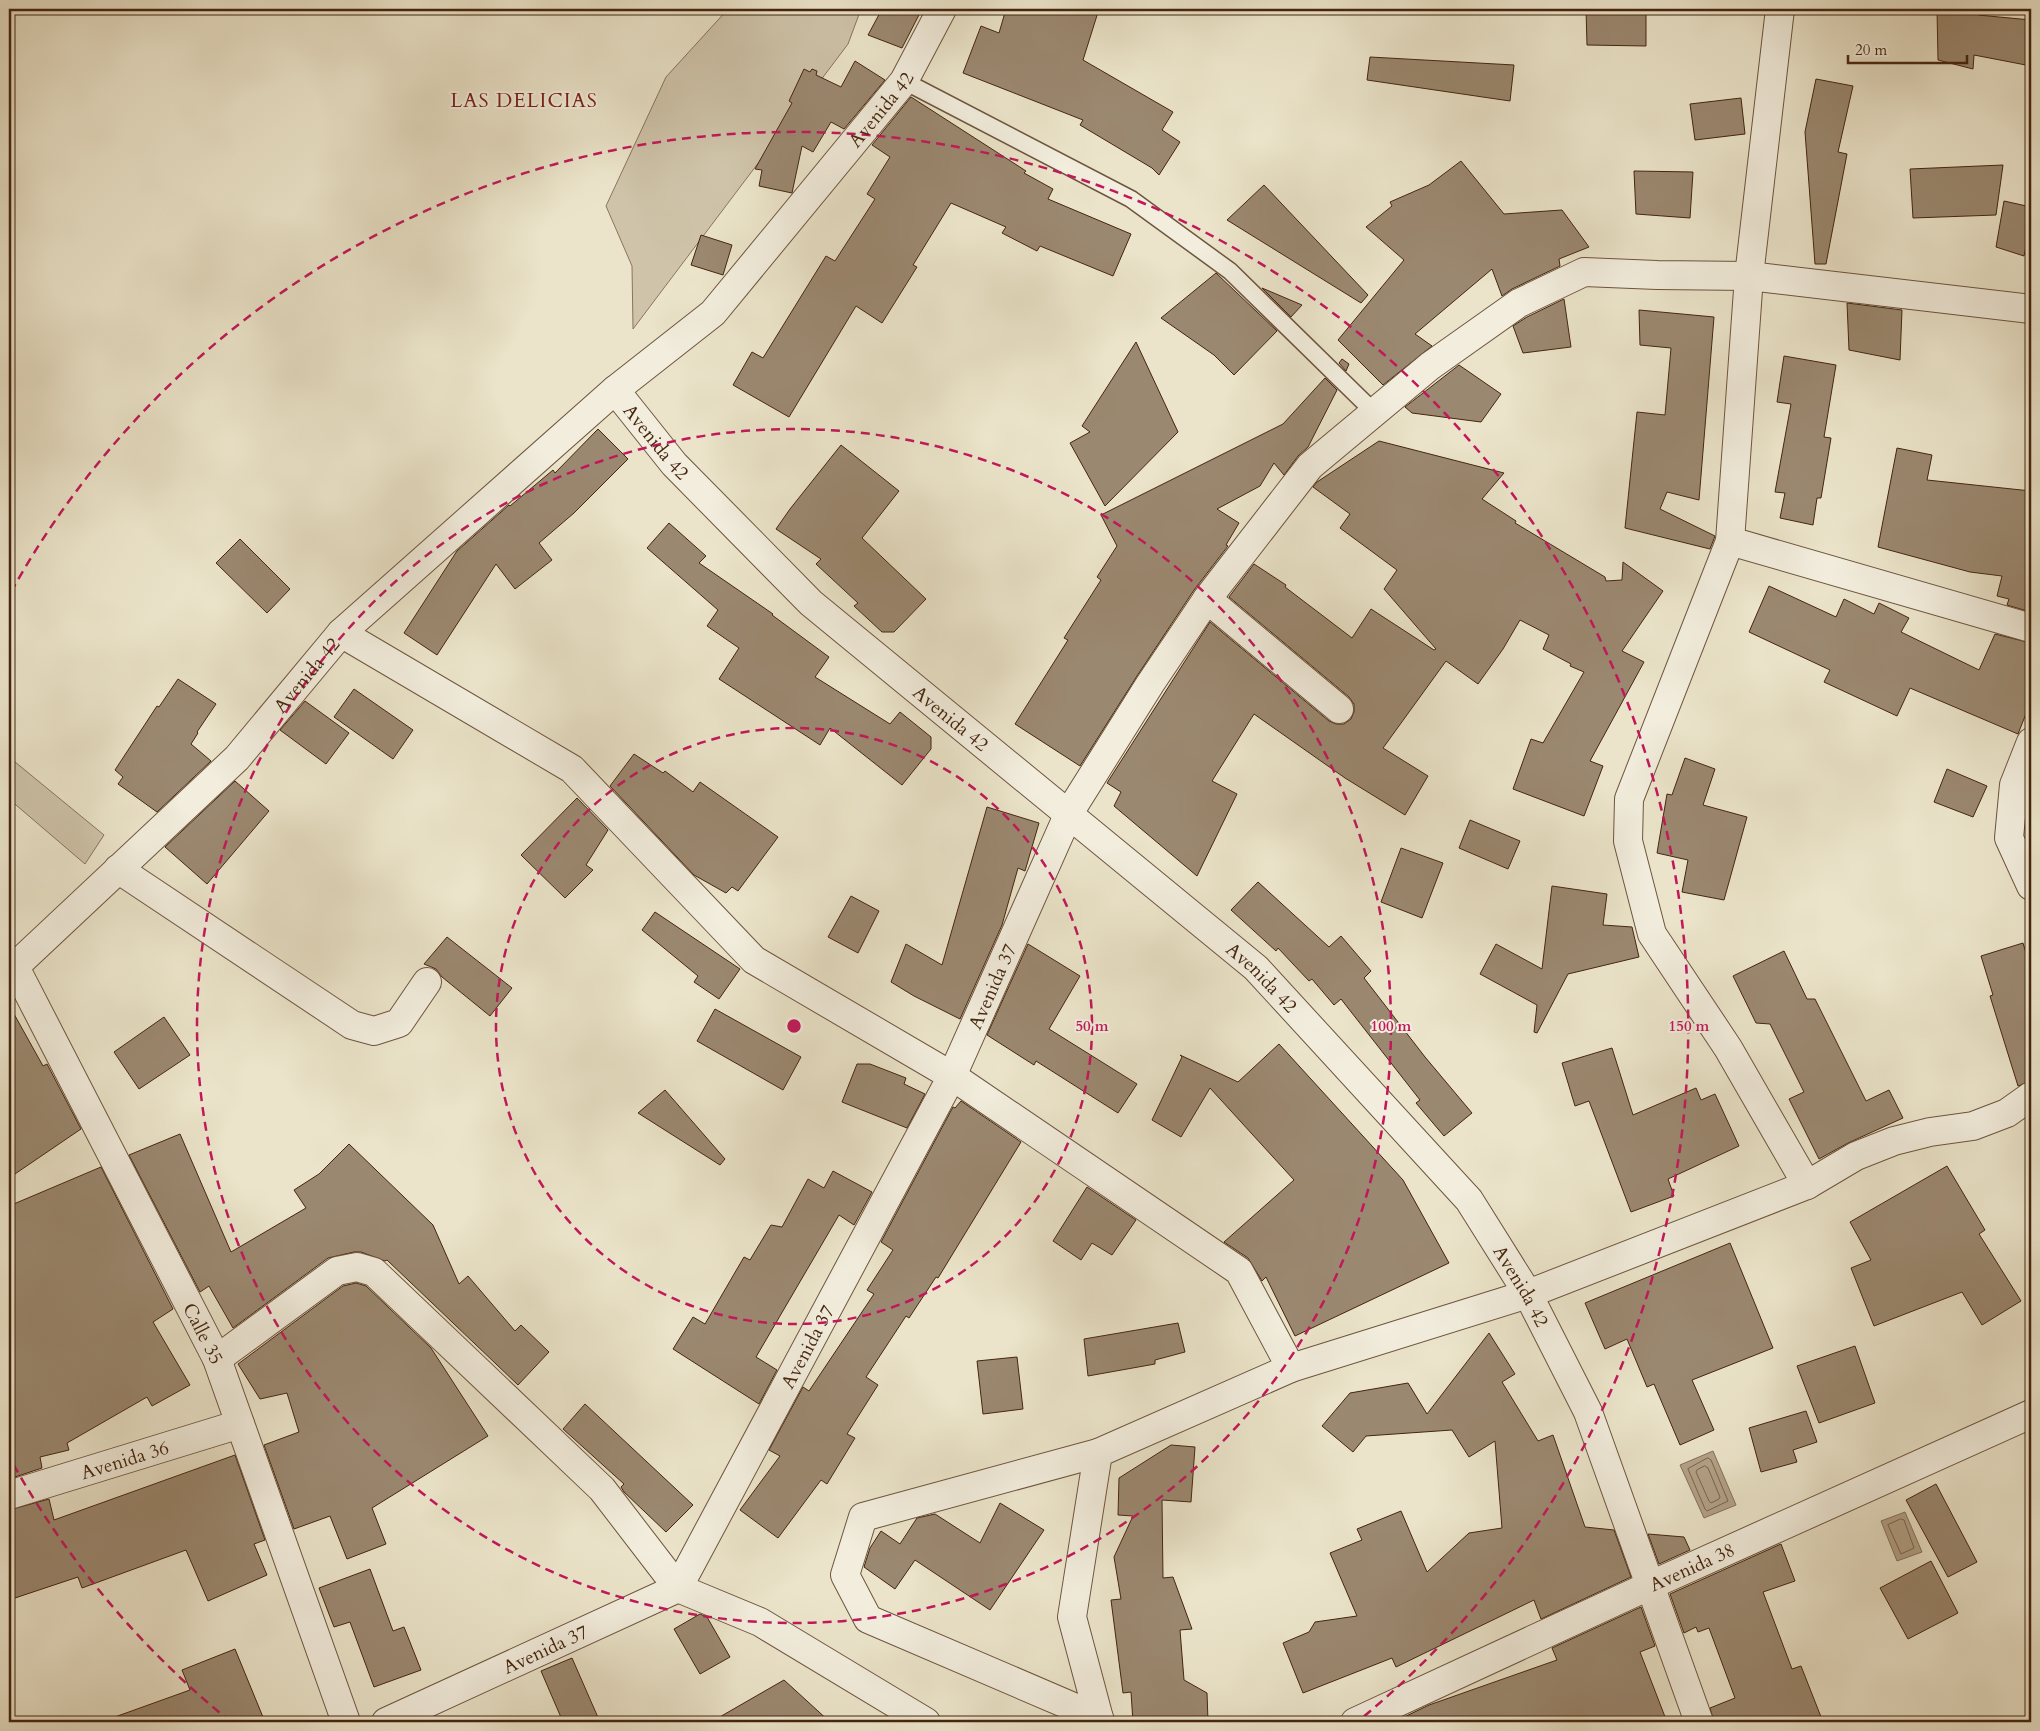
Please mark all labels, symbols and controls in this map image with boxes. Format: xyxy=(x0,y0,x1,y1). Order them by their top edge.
scale bar xyxy=(1848,32,1966,64)
text: 20 m xyxy=(1855,40,1887,60)
street label: Avenida 42 xyxy=(843,67,921,153)
district label: LAS DELICIAS xyxy=(450,87,598,114)
street label: Avenida 42 xyxy=(617,399,695,486)
street label: Avenida 42 xyxy=(268,632,346,719)
street label: Avenida 42 xyxy=(907,680,994,758)
street label: Avenida 42 xyxy=(1220,937,1303,1019)
street label: Avenida 37 xyxy=(962,940,1023,1034)
text: 50 m xyxy=(1075,1016,1109,1036)
text: 100 m xyxy=(1371,1016,1412,1036)
text: 150 m xyxy=(1669,1016,1710,1036)
centre of rings xyxy=(785,1017,803,1035)
street label: Avenida 42 xyxy=(1487,1240,1555,1332)
street label: Calle 35 xyxy=(176,1299,229,1369)
street label: Avenida 37 xyxy=(775,1301,841,1393)
street label: Avenida 36 xyxy=(78,1435,172,1486)
street label: Avenida 38 xyxy=(1646,1537,1739,1598)
street label: Avenida 37 xyxy=(499,1619,592,1681)

